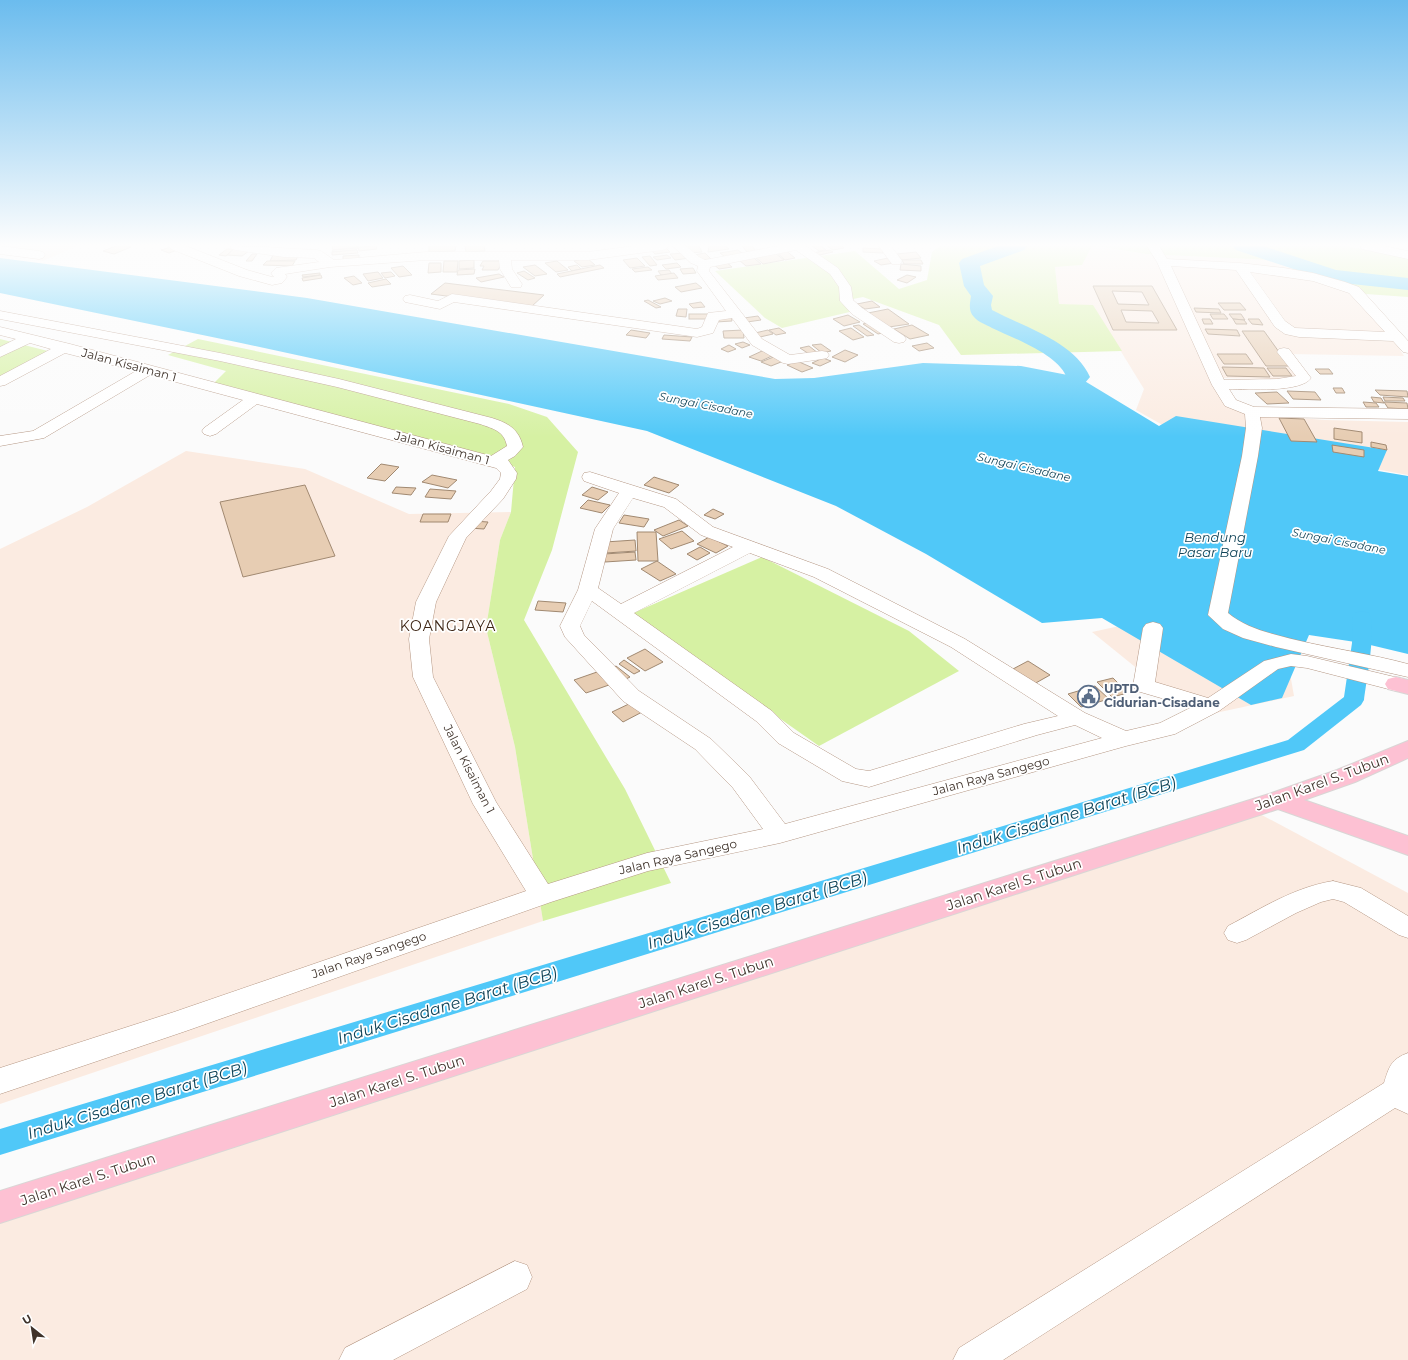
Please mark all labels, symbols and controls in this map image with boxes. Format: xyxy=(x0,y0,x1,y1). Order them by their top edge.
street label: Jalan Kisaiman 1 xyxy=(79,344,178,384)
water label: Sungai Cisadane xyxy=(658,389,754,421)
street label: Jalan Kisaiman 1 xyxy=(392,427,491,467)
water label: Sungai Cisadane xyxy=(976,449,1072,485)
water label: Sungai Cisadane xyxy=(1291,525,1387,557)
water label: Bendung Pasar Baru xyxy=(1178,529,1252,560)
district label: KOANGJAYA xyxy=(400,617,496,635)
place label: UPTD Cidurian-Cisadane xyxy=(1104,681,1220,710)
public building icon: UPTD Cidurian-Cisadane xyxy=(1075,683,1101,709)
street label: Jalan Kisaiman 1 xyxy=(440,721,498,816)
street label: Jalan Karel S. Tubun xyxy=(1252,749,1391,815)
street label: Jalan Raya Sangego xyxy=(930,753,1051,799)
water label: Induk Cisadane Barat (BCB) xyxy=(954,773,1178,858)
street label: Jalan Raya Sangego xyxy=(617,836,738,878)
street label: Jalan Karel S. Tubun xyxy=(943,854,1084,915)
water label: Induk Cisadane Barat (BCB) xyxy=(645,868,869,953)
street label: Jalan Raya Sangego xyxy=(309,928,428,982)
street label: Jalan Karel S. Tubun xyxy=(635,952,776,1013)
water label: Induk Cisadane Barat (BCB) xyxy=(335,963,559,1048)
street label: Jalan Karel S. Tubun xyxy=(326,1051,467,1112)
water label: Induk Cisadane Barat (BCB) xyxy=(25,1058,249,1143)
street label: Jalan Karel S. Tubun xyxy=(17,1149,158,1210)
north arrow xyxy=(12,1308,52,1348)
text: U xyxy=(20,1311,34,1328)

